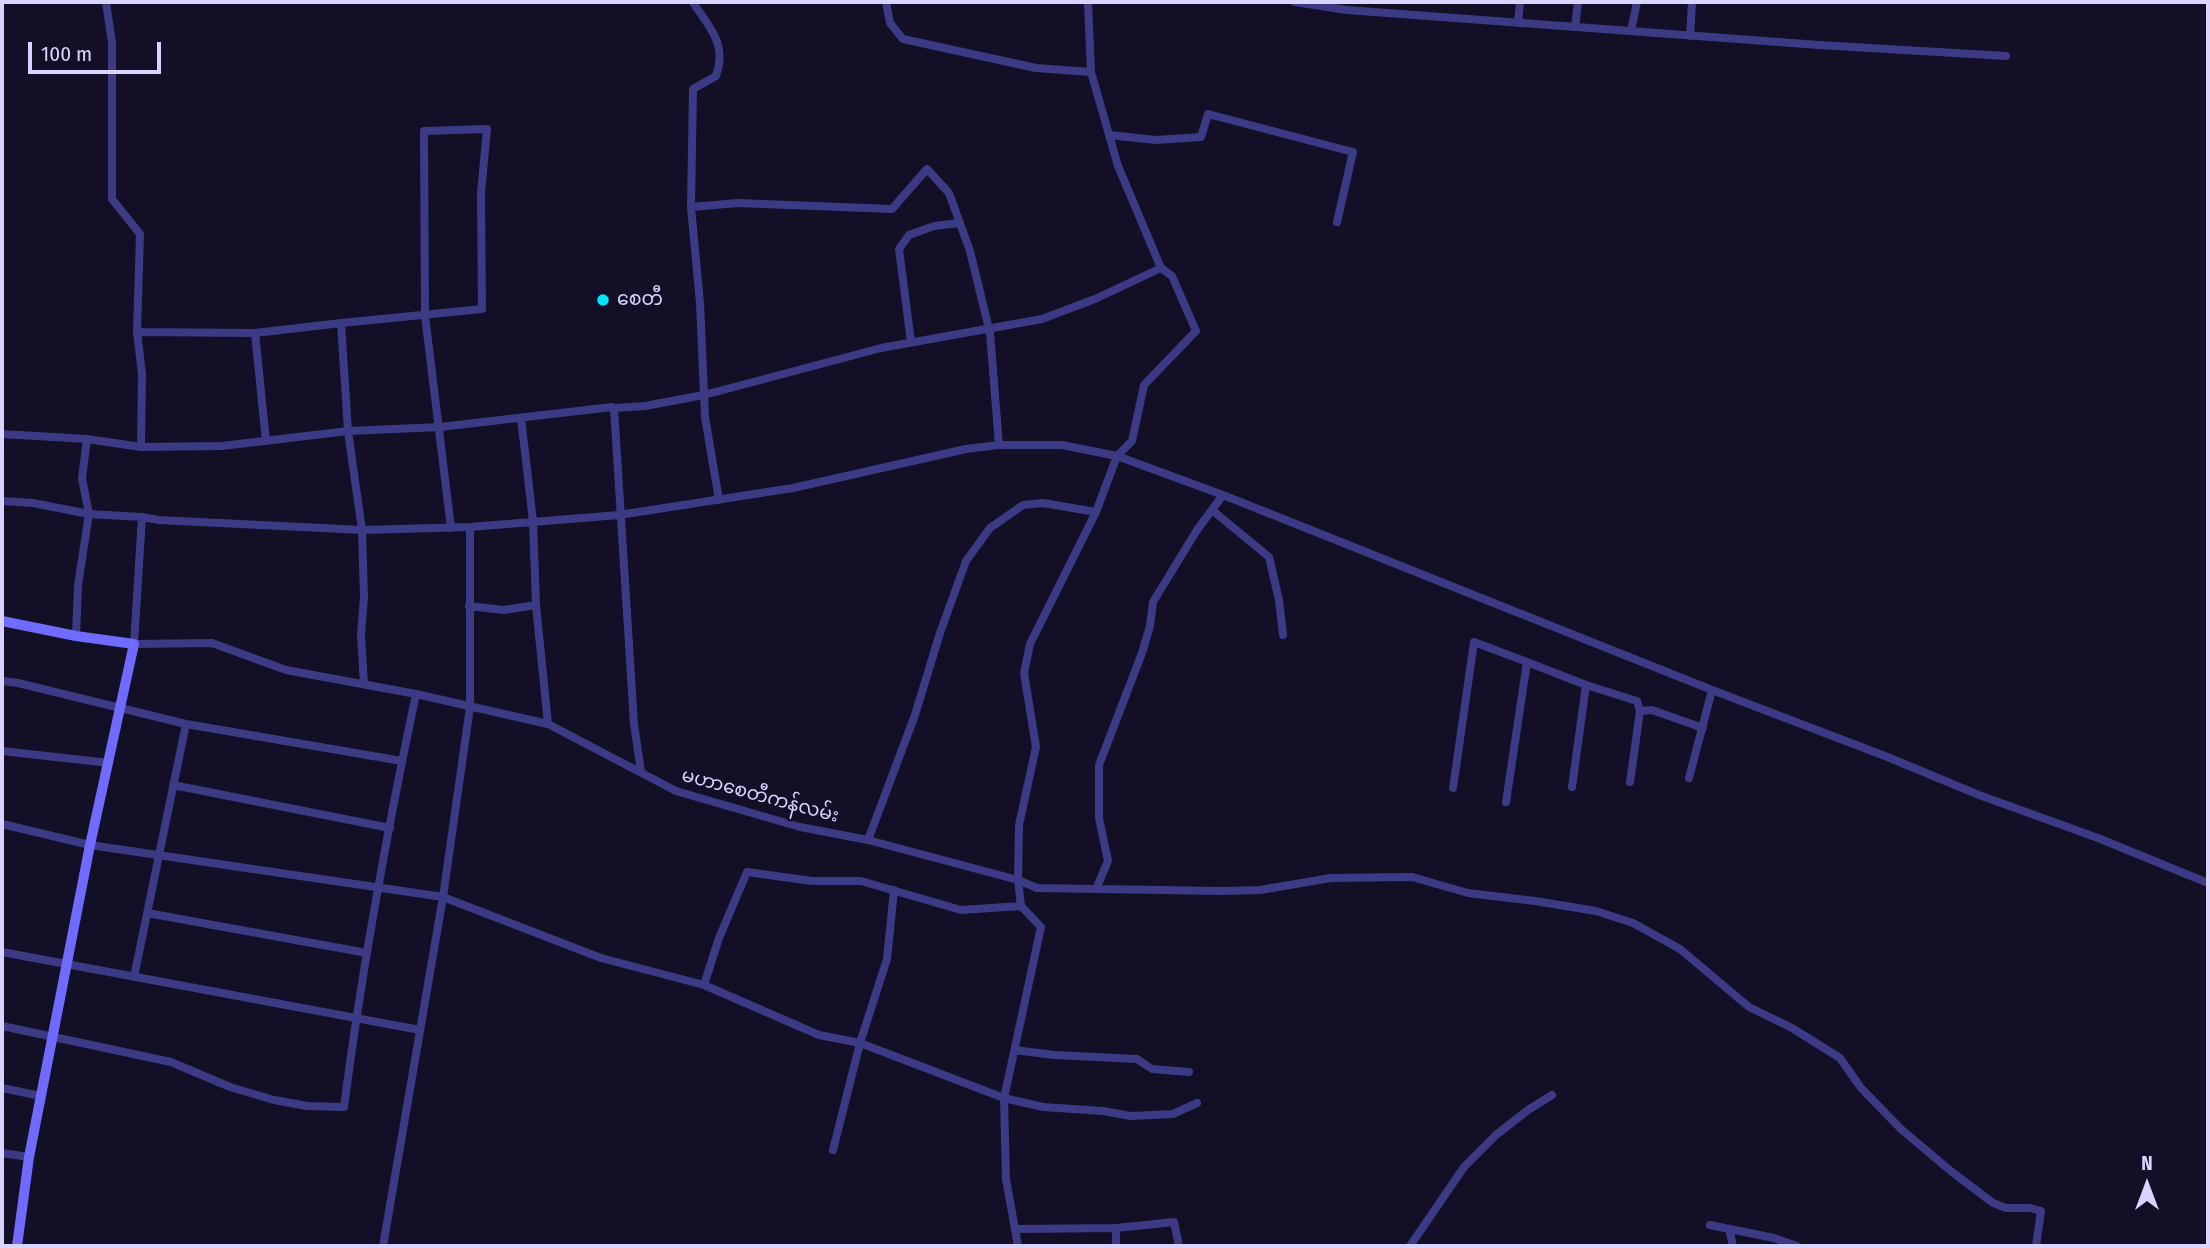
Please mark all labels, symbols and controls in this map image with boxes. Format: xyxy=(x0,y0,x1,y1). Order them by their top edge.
scale bar xyxy=(32,28,164,72)
text: 100 m xyxy=(41,41,92,67)
place label: စေတီ xyxy=(617,289,663,311)
marker: စေတီ xyxy=(595,292,611,308)
street label: မဟာစေတီကန်လမ်း xyxy=(679,764,841,828)
north arrow xyxy=(2112,1150,2182,1220)
text: N xyxy=(2141,1152,2153,1175)

